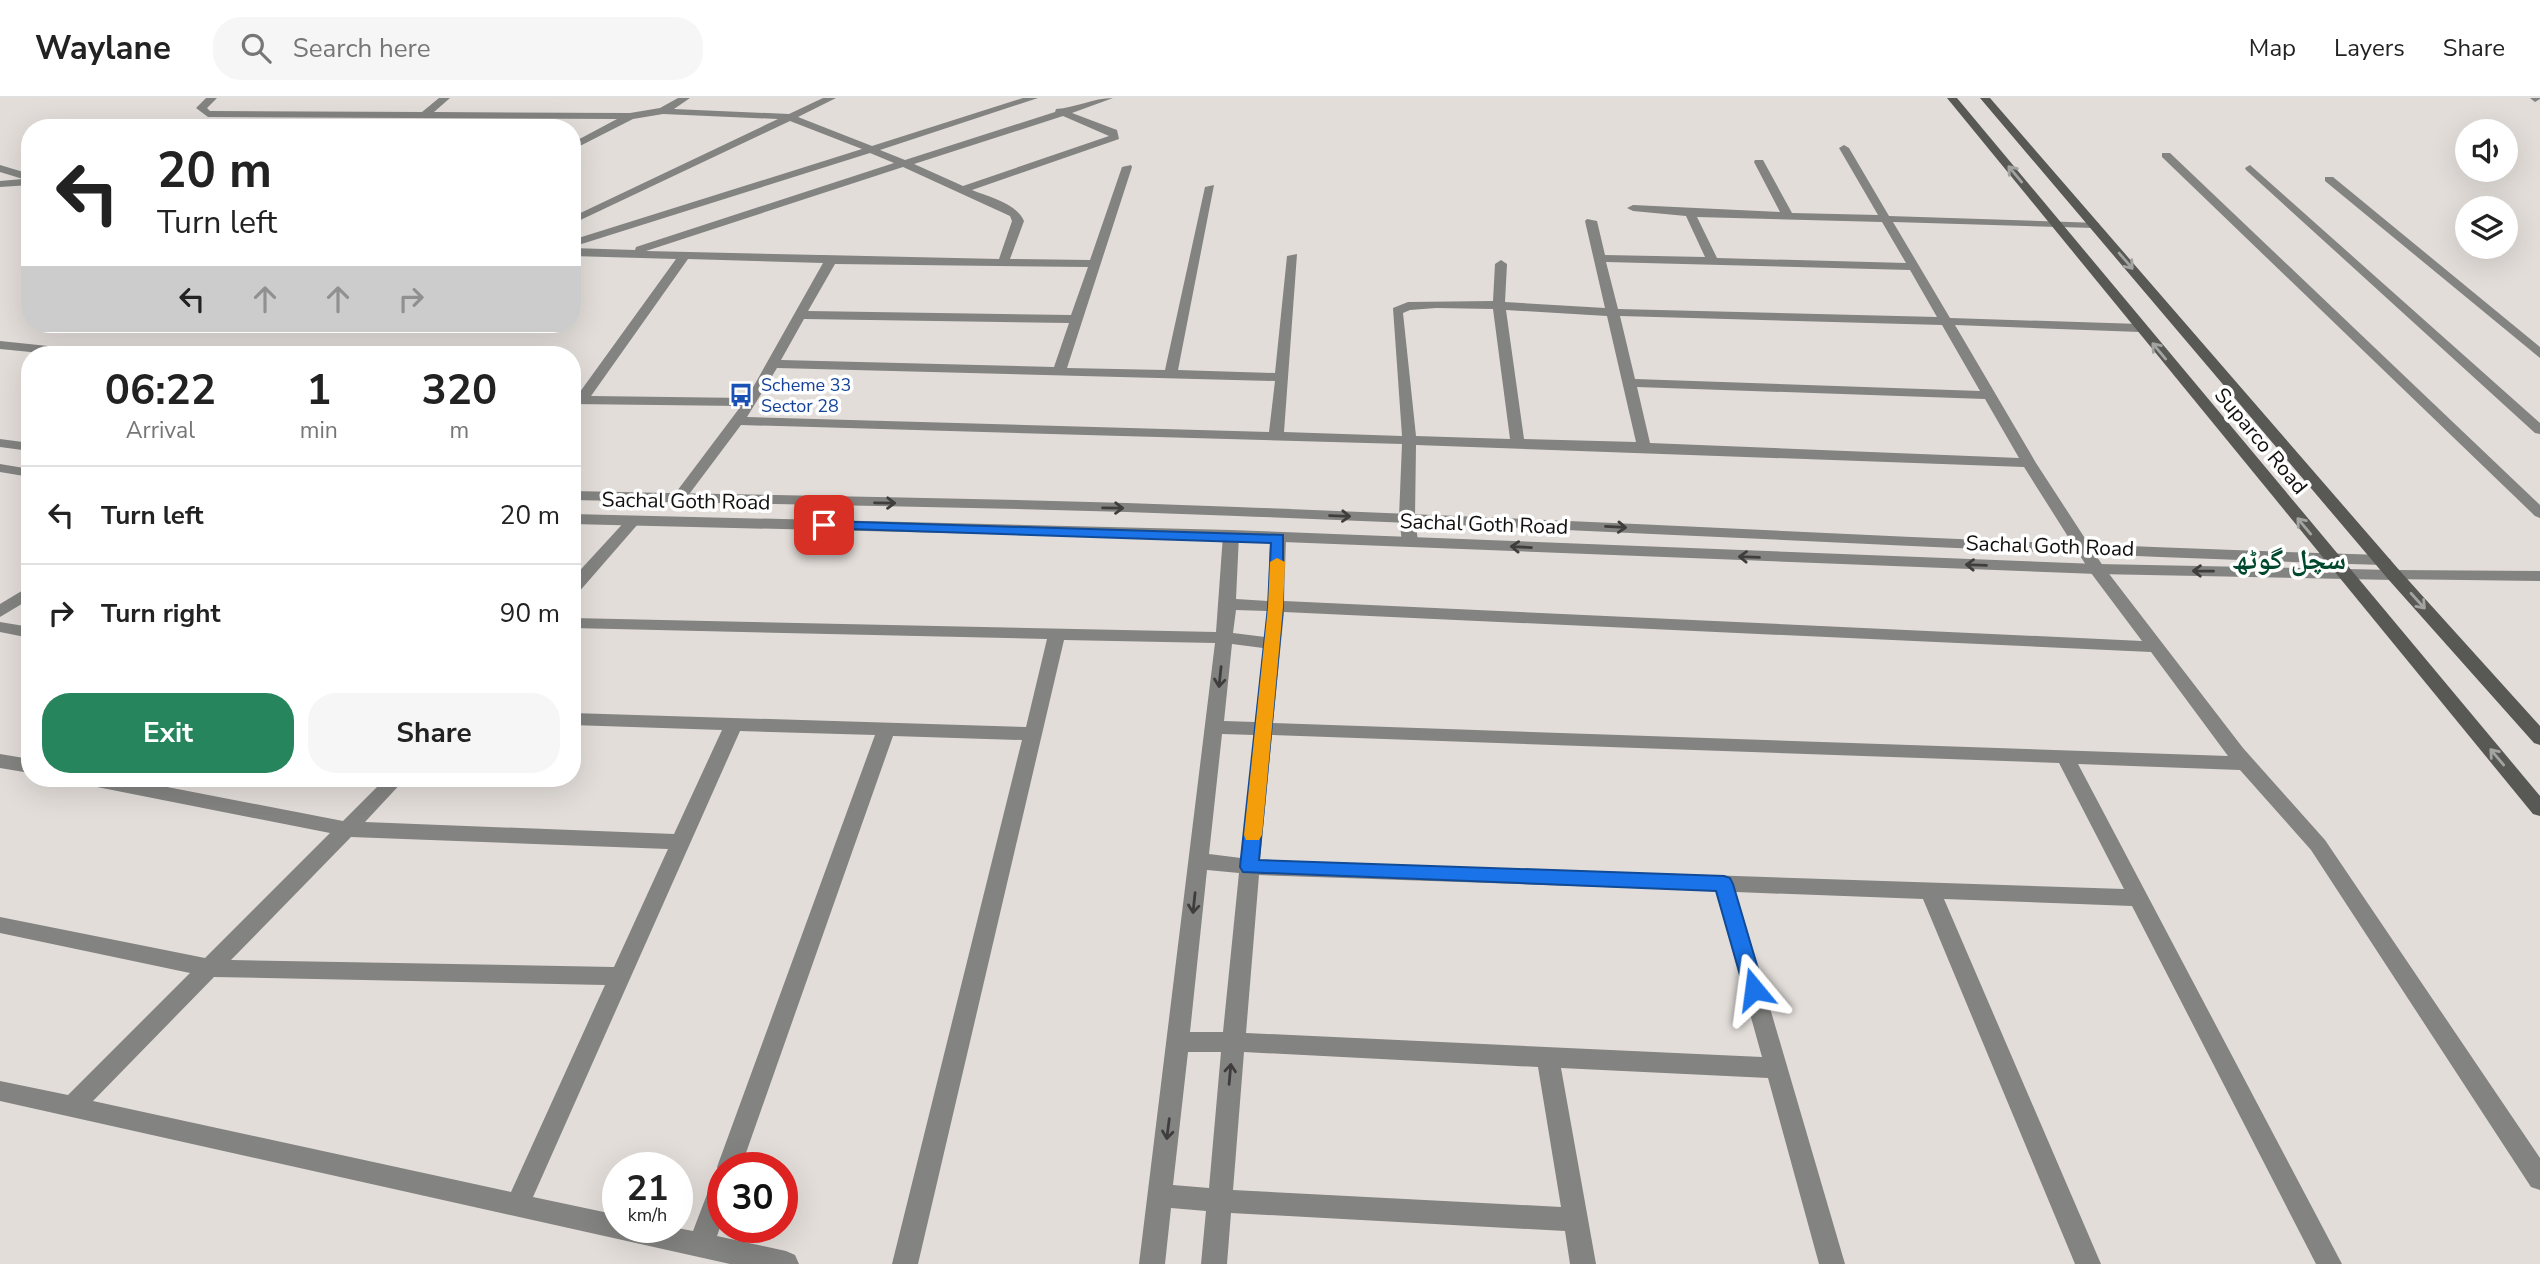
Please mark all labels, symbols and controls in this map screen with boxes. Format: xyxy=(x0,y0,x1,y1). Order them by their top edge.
search box xyxy=(213,17,703,80)
text: Waylane xyxy=(35,26,171,71)
icon: search xyxy=(237,29,275,67)
text: Search here xyxy=(293,31,431,66)
text: Map xyxy=(2249,32,2296,64)
text: Layers xyxy=(2334,32,2405,64)
text: Share xyxy=(2443,32,2505,64)
map controls xyxy=(2455,119,2518,259)
button: sound xyxy=(2455,119,2518,182)
text: 20 m xyxy=(157,137,272,204)
icon: left xyxy=(42,147,133,238)
one-way arrow xyxy=(2007,165,2023,183)
button: layers xyxy=(2455,196,2518,259)
text: Turn left xyxy=(157,201,277,244)
one-way arrow xyxy=(2118,252,2134,270)
icon: left xyxy=(173,280,211,318)
icon: ahead xyxy=(246,280,284,318)
icon: ahead xyxy=(319,280,357,318)
icon: right xyxy=(392,280,430,318)
one-way arrow xyxy=(2151,342,2166,360)
text: 06:22 xyxy=(105,362,216,419)
text: 1 xyxy=(306,362,331,419)
text: 320 xyxy=(422,362,497,419)
place label: Scheme 33 Sector 28 xyxy=(761,373,851,418)
bus stop icon: Scheme 33 Sector 28 xyxy=(727,381,755,409)
street label: Suparco Road xyxy=(2208,382,2314,500)
text: Arrival xyxy=(126,415,195,446)
text: min xyxy=(300,415,338,446)
text: m xyxy=(450,415,469,446)
street label: Sachal Goth Road xyxy=(601,486,771,516)
pin xyxy=(794,495,854,555)
icon: left xyxy=(42,496,80,534)
one-way arrow xyxy=(874,496,897,509)
text: Turn left xyxy=(101,498,204,533)
text: 20 m xyxy=(500,498,560,533)
one-way arrow xyxy=(1101,501,1124,515)
icon: arrive xyxy=(805,506,843,544)
street label: Sachal Goth Road xyxy=(1399,507,1569,541)
one-way arrow xyxy=(1328,509,1351,522)
one-way arrow xyxy=(2296,517,2312,535)
one-way arrow xyxy=(1605,520,1628,533)
street label: Sachal Goth Road xyxy=(1965,529,2135,563)
one-way arrow xyxy=(1511,540,1533,553)
district label: سچل گوٹھ xyxy=(2232,541,2346,579)
one-way arrow xyxy=(1737,550,1760,563)
one-way arrow xyxy=(1965,558,1988,571)
one-way arrow xyxy=(2192,564,2215,577)
one-way arrow xyxy=(2409,592,2426,609)
icon: right xyxy=(42,594,80,632)
text: Turn right xyxy=(101,596,220,631)
text: 90 m xyxy=(500,596,560,631)
one-way arrow xyxy=(1213,665,1226,687)
button: Exit xyxy=(42,693,294,773)
button: Share xyxy=(308,693,560,773)
one-way arrow xyxy=(2489,748,2504,766)
one-way arrow xyxy=(1187,891,1200,913)
position arrow xyxy=(1717,952,1791,1026)
one-way arrow xyxy=(1224,1063,1237,1086)
one-way arrow xyxy=(1161,1117,1174,1139)
speed limit sign: 30 xyxy=(707,1152,798,1243)
text: 21 xyxy=(626,1165,669,1212)
text: km/h xyxy=(628,1203,667,1227)

